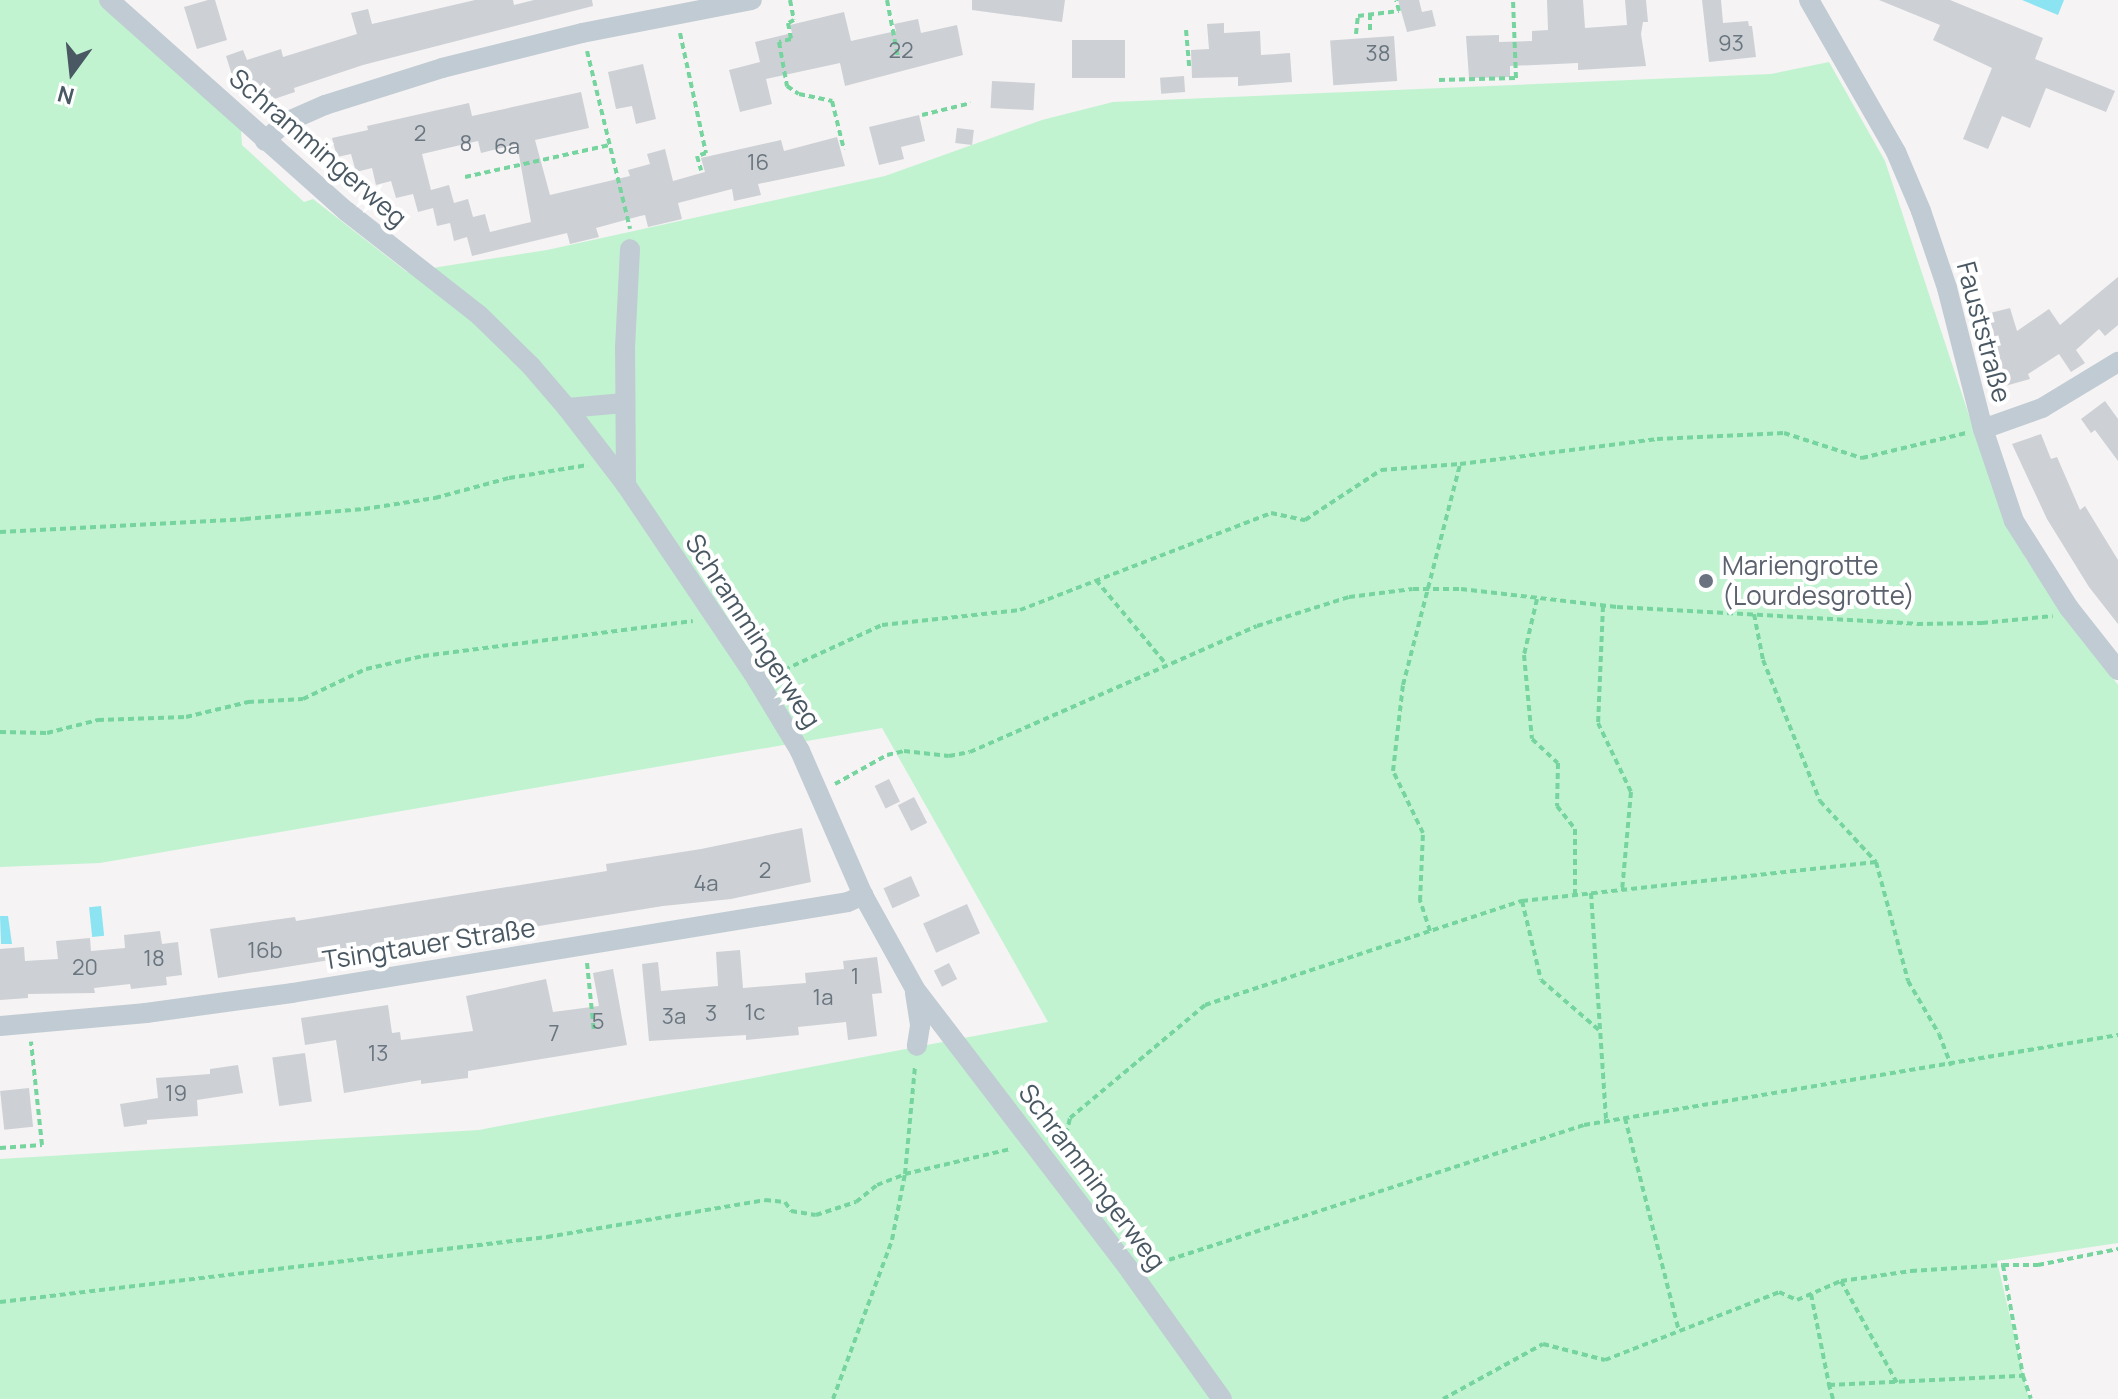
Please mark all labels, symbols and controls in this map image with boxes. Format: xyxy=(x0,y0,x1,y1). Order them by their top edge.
house number: 93 xyxy=(1718,31,1744,57)
north arrow xyxy=(32,32,112,112)
house number: 22 xyxy=(888,38,914,64)
house number: 38 xyxy=(1366,41,1390,67)
street label: Schrammingerweg xyxy=(223,62,413,234)
text: N xyxy=(54,79,77,112)
house number: 2 xyxy=(414,121,426,147)
house number: 8 xyxy=(460,131,472,157)
house number: 6a xyxy=(494,134,520,160)
house number: 16 xyxy=(747,150,769,176)
street label: Fauststraße xyxy=(1950,258,2018,406)
street label: Schrammingerweg xyxy=(679,528,827,734)
place label: Mariengrotte (Lourdesgrotte) xyxy=(1722,550,1915,612)
marker: Mariengrotte (Lourdesgrotte) xyxy=(1697,572,1715,590)
house number: 2 xyxy=(759,858,771,884)
house number: 4a xyxy=(693,871,719,897)
street label: Tsingtauer Straße xyxy=(320,912,538,976)
house number: 16b xyxy=(247,938,283,964)
house number: 18 xyxy=(143,946,165,972)
house number: 20 xyxy=(72,955,98,981)
house number: 1 xyxy=(851,964,859,990)
house number: 1a xyxy=(813,985,833,1011)
house number: 1c xyxy=(745,1000,765,1026)
house number: 3 xyxy=(705,1001,717,1027)
house number: 3a xyxy=(662,1004,686,1030)
house number: 5 xyxy=(592,1009,604,1035)
house number: 7 xyxy=(548,1021,560,1047)
house number: 13 xyxy=(368,1041,388,1067)
street label: Schrammingerweg xyxy=(1012,1078,1172,1276)
house number: 19 xyxy=(165,1081,187,1107)

